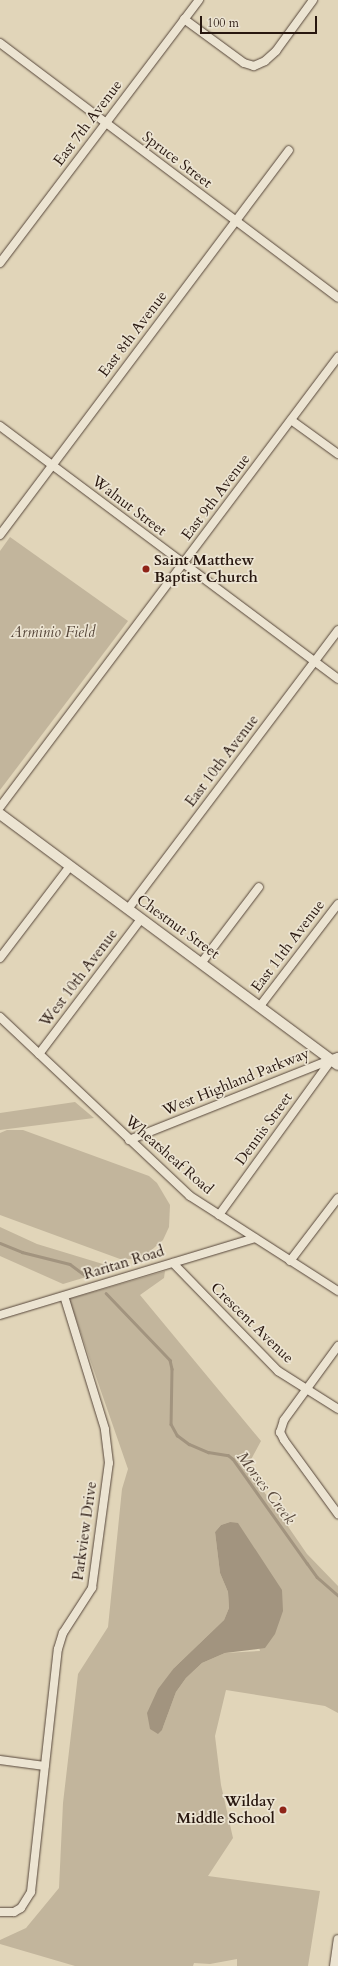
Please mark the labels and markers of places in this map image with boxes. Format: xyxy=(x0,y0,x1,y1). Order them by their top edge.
place label: Saint Matthew Baptist Church xyxy=(154,551,258,586)
marker: Saint Matthew Baptist Church xyxy=(141,564,151,574)
place label: Wilday Middle School xyxy=(176,1792,275,1827)
marker: Wilday Middle School xyxy=(278,1805,288,1815)

